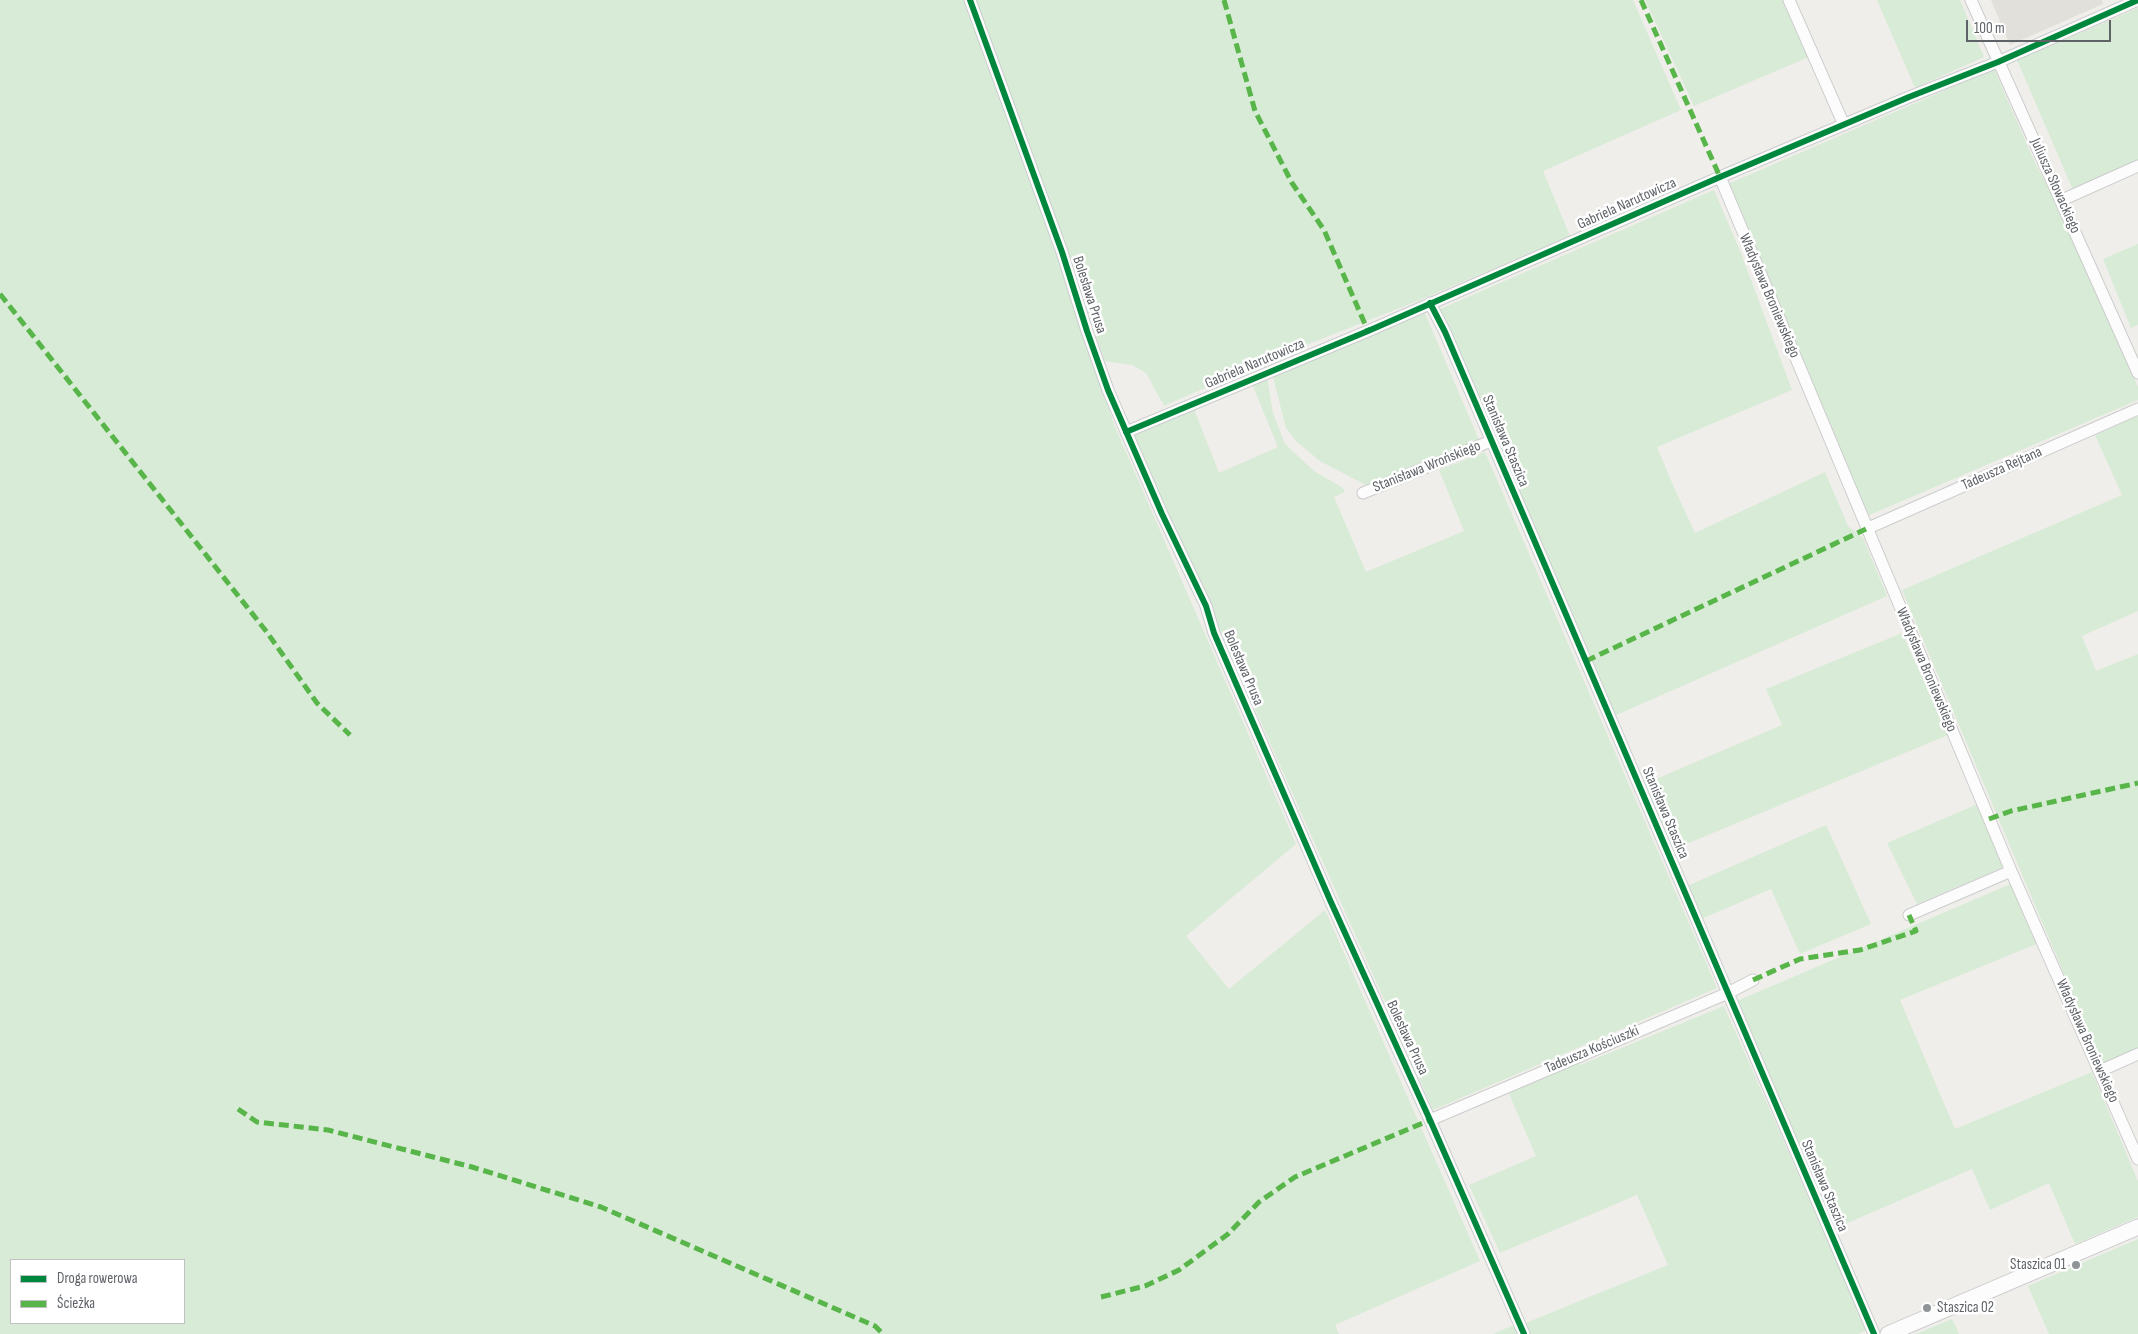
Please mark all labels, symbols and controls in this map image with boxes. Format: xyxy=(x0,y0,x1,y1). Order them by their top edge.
scale bar xyxy=(1968,10,2113,42)
text: 100 m xyxy=(1974,19,2005,38)
street label: Juliusza Słowackiego xyxy=(2026,136,2084,236)
street label: Gabriela Narutowicza xyxy=(1575,174,1679,234)
street label: Władysława Broniewskiego xyxy=(1735,231,1803,361)
street label: Bolesława Prusa xyxy=(1068,254,1110,336)
street label: Gabriela Narutowicza xyxy=(1203,335,1307,393)
street label: Stanisława Staszica xyxy=(1478,392,1532,490)
street label: Stanisława Wrońskiego xyxy=(1371,437,1483,497)
street label: Tadeusza Rejtana xyxy=(1959,443,2045,495)
street label: Władysława Broniewskiego xyxy=(1892,605,1960,735)
street label: Bolesława Prusa xyxy=(1219,628,1267,708)
street label: Stanisława Staszica xyxy=(1638,764,1692,862)
street label: Władysława Broniewskiego xyxy=(2052,976,2122,1106)
street label: Bolesława Prusa xyxy=(1382,998,1432,1078)
street label: Tadeusza Kościuszki xyxy=(1542,1022,1642,1078)
street label: Stanisława Staszica xyxy=(1797,1137,1851,1235)
place label: Staszica 01 xyxy=(2010,1256,2066,1274)
legend xyxy=(10,1259,185,1324)
marker: Staszica 01 xyxy=(2070,1259,2082,1271)
text: Droga rowerowa xyxy=(57,1269,137,1288)
text: Ścieżka xyxy=(57,1294,95,1313)
place label: Staszica 02 xyxy=(1937,1299,1994,1317)
marker: Staszica 02 xyxy=(1921,1302,1933,1314)

